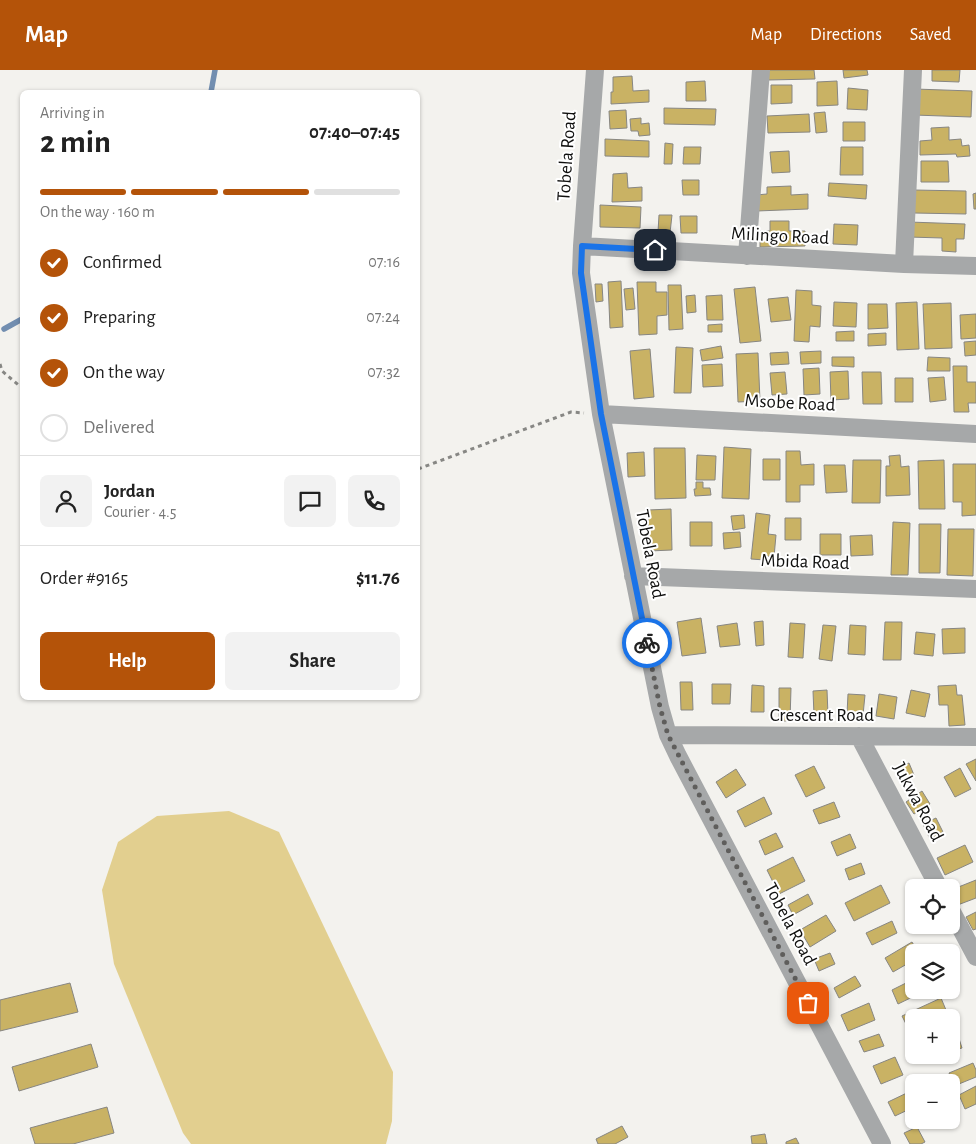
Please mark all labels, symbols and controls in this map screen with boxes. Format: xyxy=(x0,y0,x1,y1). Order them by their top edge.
text: Map xyxy=(25,23,68,47)
text: Map xyxy=(751,26,782,44)
text: Directions xyxy=(810,26,882,44)
text: Saved xyxy=(910,26,951,44)
text: Arriving in xyxy=(40,105,105,121)
street label: Tobela Road xyxy=(554,110,580,202)
text: 07:40–07:45 xyxy=(309,123,400,142)
text: 2 min xyxy=(40,126,111,158)
text: On the way · 160 m xyxy=(40,204,155,220)
street label: Milingo Road xyxy=(730,224,830,248)
pin xyxy=(634,229,676,271)
icon: home xyxy=(641,236,669,264)
icon: check xyxy=(40,249,68,277)
text: Confirmed xyxy=(83,253,162,272)
text: 07:16 xyxy=(368,254,400,270)
icon: check xyxy=(40,304,68,332)
text: Preparing xyxy=(83,308,156,327)
text: 07:24 xyxy=(366,309,400,325)
icon: check xyxy=(40,359,68,387)
text: On the way xyxy=(83,363,165,382)
text: 07:32 xyxy=(367,364,400,380)
street label: Msobe Road xyxy=(744,391,836,415)
text: Delivered xyxy=(83,418,155,437)
button: person xyxy=(40,475,92,527)
button: chat xyxy=(284,475,336,527)
button: phone xyxy=(348,475,400,527)
text: Jordan xyxy=(104,482,155,501)
text: Courier · 4.5 xyxy=(104,504,176,520)
street label: Tobela Road xyxy=(632,508,668,600)
street label: Mbida Road xyxy=(760,551,850,573)
text: Order #9165 xyxy=(40,569,128,588)
text: $11.76 xyxy=(356,569,400,588)
courier xyxy=(622,618,672,668)
icon: bike xyxy=(633,629,661,657)
button: Help xyxy=(40,632,215,690)
button: Share xyxy=(225,632,400,690)
street label: Crescent Road xyxy=(770,706,874,725)
street label: Jukwa Road xyxy=(889,759,947,845)
map controls xyxy=(905,879,960,1129)
button: locate xyxy=(905,879,960,934)
street label: Tobela Road xyxy=(760,880,820,968)
button: layers xyxy=(905,944,960,999)
pin xyxy=(787,982,829,1024)
icon: bag xyxy=(794,989,822,1017)
button: + xyxy=(905,1009,960,1064)
button: − xyxy=(905,1074,960,1129)

